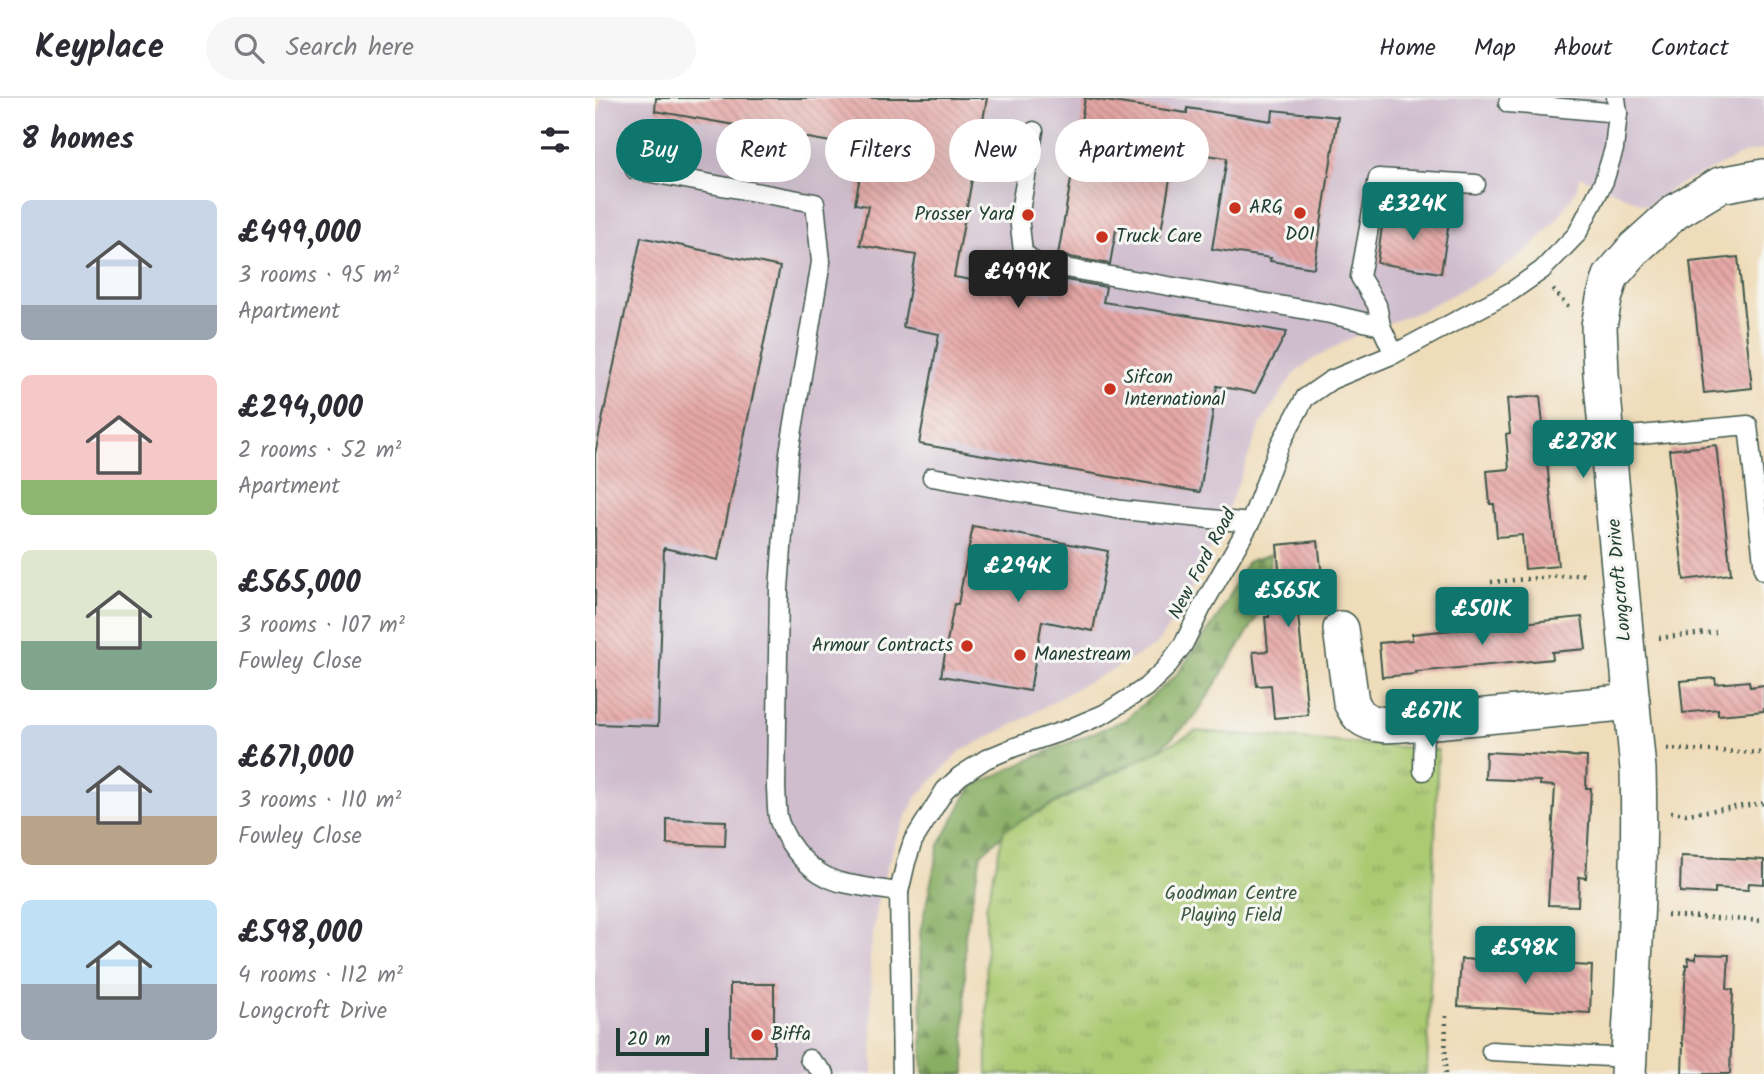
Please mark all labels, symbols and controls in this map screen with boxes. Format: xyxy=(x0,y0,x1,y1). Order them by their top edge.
search box xyxy=(206,17,696,80)
text: Keyplace xyxy=(35,22,164,75)
text: Search here xyxy=(286,27,414,69)
icon: search xyxy=(230,29,268,67)
text: Home xyxy=(1379,29,1436,68)
text: Map xyxy=(1474,29,1516,68)
text: About xyxy=(1554,29,1612,68)
text: Contact xyxy=(1650,29,1729,68)
text: 8 homes xyxy=(21,116,134,164)
chip: Buy xyxy=(616,119,702,182)
chip: Rent xyxy=(716,119,811,182)
chip: Filters xyxy=(825,119,935,182)
chip: New xyxy=(949,119,1041,182)
chip: Apartment xyxy=(1055,119,1209,182)
icon: filters xyxy=(536,121,574,159)
pin: £324K xyxy=(1364,183,1462,242)
text: £324K xyxy=(1378,187,1448,223)
place label: ARG xyxy=(1249,193,1283,223)
place label: Prosser Yard xyxy=(915,200,1015,230)
marker: ARG xyxy=(1227,200,1243,216)
marker: DOI xyxy=(1292,205,1308,221)
marker: Prosser Yard xyxy=(1020,207,1036,223)
text: £499,000 xyxy=(238,210,361,258)
place label: DOI xyxy=(1285,220,1315,250)
place label: Truck Care xyxy=(1116,222,1202,252)
icon: home xyxy=(77,228,161,312)
marker: Truck Care xyxy=(1094,229,1110,245)
pin: £499K xyxy=(969,250,1067,310)
text: £499K xyxy=(985,255,1051,291)
text: 3 rooms · 95 m² xyxy=(238,258,399,294)
text: Apartment xyxy=(238,294,340,330)
place label: Sifcon International xyxy=(1124,363,1226,415)
marker: Sifcon International xyxy=(1102,381,1118,397)
text: £294,000 xyxy=(238,385,363,433)
icon: home xyxy=(77,403,161,487)
pin: £278K xyxy=(1534,420,1632,480)
text: £278K xyxy=(1549,425,1617,461)
text: 2 rooms · 52 m² xyxy=(238,433,401,469)
text: Apartment xyxy=(238,469,340,505)
street label: New Ford Road xyxy=(1161,503,1245,625)
street label: Longcroft Drive xyxy=(1600,517,1640,643)
pin: £294K xyxy=(969,545,1067,604)
text: £294K xyxy=(984,549,1052,585)
text: £565,000 xyxy=(238,560,361,608)
pin: £565K xyxy=(1239,570,1337,629)
text: £565K xyxy=(1255,574,1321,610)
icon: home xyxy=(77,578,161,662)
pin: £501K xyxy=(1433,588,1531,647)
text: £501K xyxy=(1451,592,1513,628)
text: 3 rooms · 107 m² xyxy=(238,608,405,644)
place label: Armour Contracts xyxy=(812,631,953,661)
marker: Armour Contracts xyxy=(959,638,975,654)
place label: Manestream xyxy=(1034,640,1131,670)
text: Fowley Close xyxy=(238,644,362,680)
marker: Manestream xyxy=(1012,647,1028,663)
pin: £671K xyxy=(1383,690,1481,749)
text: £671K xyxy=(1402,694,1462,730)
text: £671,000 xyxy=(238,735,353,783)
icon: home xyxy=(77,753,161,837)
text: 3 rooms · 110 m² xyxy=(238,783,401,819)
text: Fowley Close xyxy=(238,819,362,855)
park label: Goodman Centre Playing Field xyxy=(1165,879,1298,931)
text: £598,000 xyxy=(238,910,362,958)
pin: £598K xyxy=(1476,926,1574,986)
icon: home xyxy=(77,928,161,1012)
text: £598K xyxy=(1491,931,1559,967)
text: 4 rooms · 112 m² xyxy=(238,958,403,994)
text: Longcroft Drive xyxy=(238,994,387,1030)
place label: Biffa xyxy=(771,1020,811,1050)
scale bar xyxy=(616,1025,709,1057)
text: 20 m xyxy=(627,1025,670,1055)
marker: Biffa xyxy=(749,1027,765,1043)

